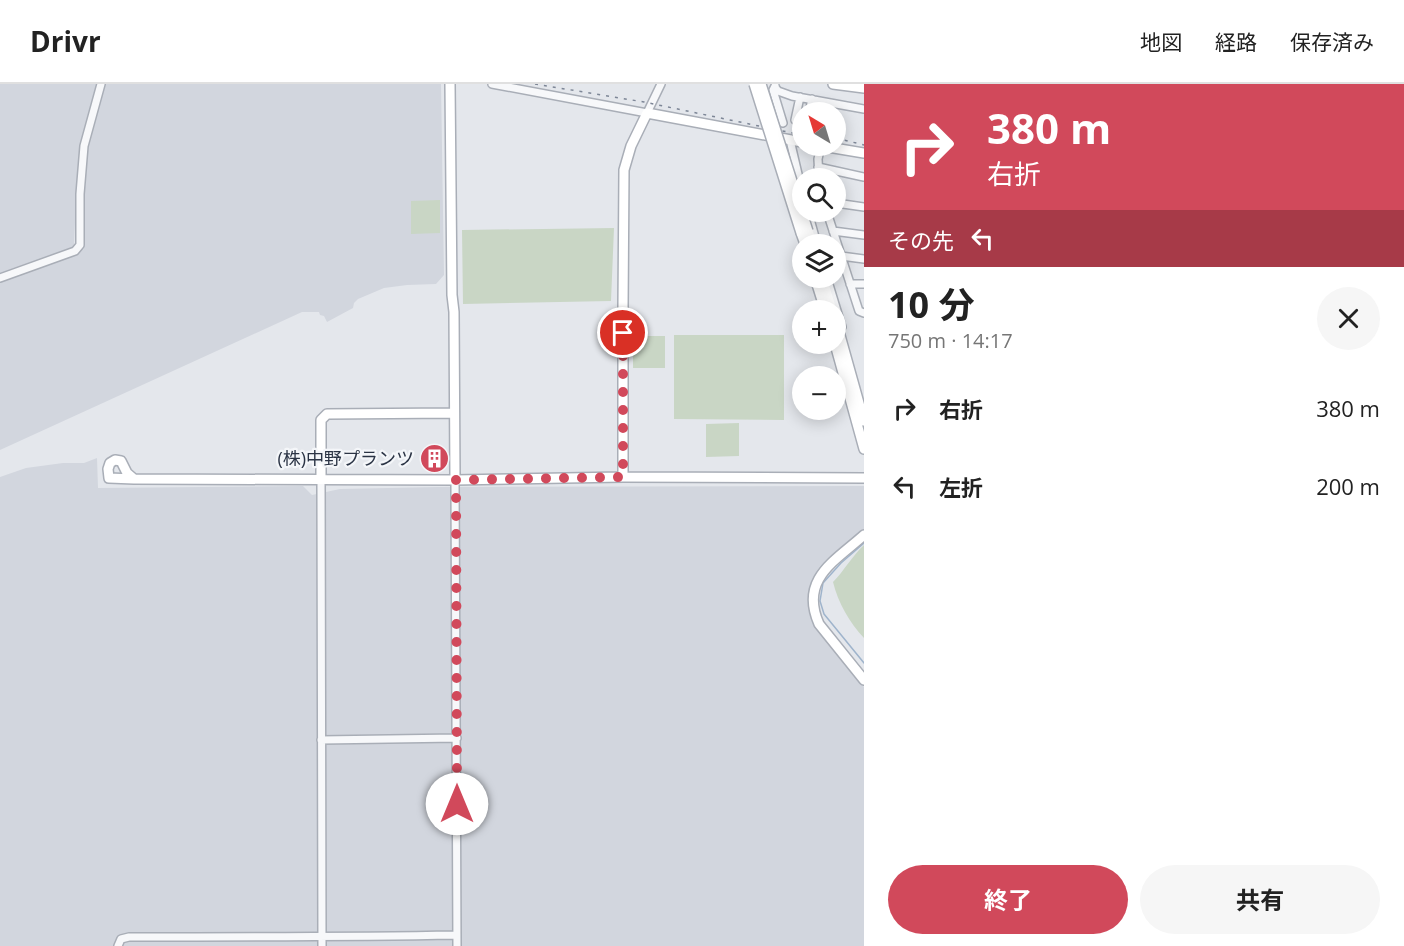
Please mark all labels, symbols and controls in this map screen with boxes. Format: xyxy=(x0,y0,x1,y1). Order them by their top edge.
text: Drivr xyxy=(30,22,101,60)
text: 地図 xyxy=(1140,28,1182,56)
text: 経路 xyxy=(1215,28,1257,56)
text: 保存済み xyxy=(1290,28,1374,56)
text: 380 m xyxy=(987,99,1111,156)
north arrow xyxy=(792,102,846,156)
map controls xyxy=(792,102,846,420)
icon: right xyxy=(888,108,966,186)
text: 右折 xyxy=(987,155,1041,192)
button: search xyxy=(792,168,846,222)
icon: left xyxy=(966,222,999,255)
text: その先 xyxy=(888,225,954,255)
button: layers xyxy=(792,234,846,288)
text: 10 分 xyxy=(888,280,975,329)
button: close xyxy=(1317,287,1380,350)
button: + xyxy=(792,300,846,354)
pin xyxy=(597,307,648,358)
icon: arrive xyxy=(606,316,639,349)
text: 750 m · 14:17 xyxy=(888,327,1013,354)
button: − xyxy=(792,366,846,420)
icon: right xyxy=(888,392,921,425)
text: 380 m xyxy=(1316,393,1380,423)
text: 右折 xyxy=(939,394,983,424)
building icon: (株)中野プランツ xyxy=(419,443,451,475)
place label: (株)中野プランツ xyxy=(277,446,414,470)
icon: left xyxy=(888,470,921,503)
text: 200 m xyxy=(1316,471,1380,501)
text: 左折 xyxy=(939,472,983,502)
position arrow xyxy=(425,772,489,836)
button: 終了 xyxy=(888,865,1128,934)
button: 共有 xyxy=(1140,865,1380,934)

